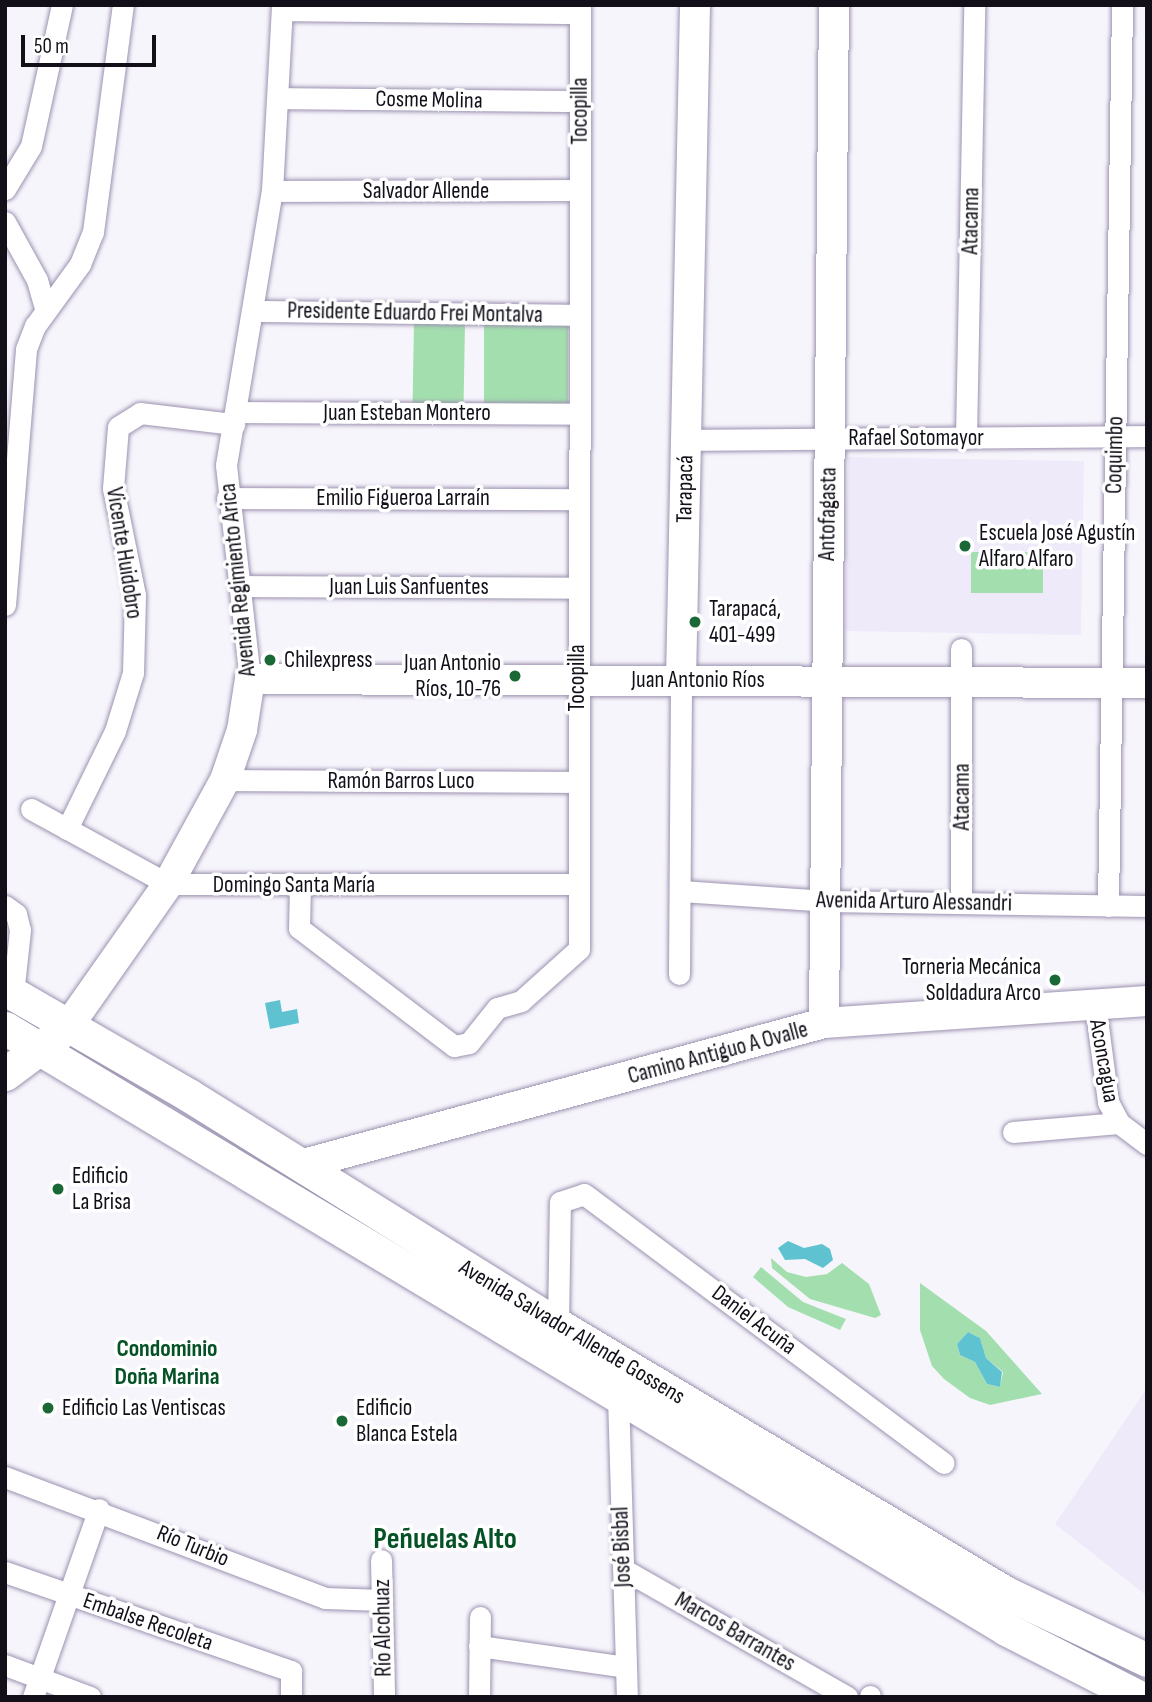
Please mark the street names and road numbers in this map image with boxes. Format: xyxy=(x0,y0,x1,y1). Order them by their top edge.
street label: Tocopilla xyxy=(566,77,594,145)
street label: Cosme Molina xyxy=(375,85,483,115)
street label: Salvador Allende xyxy=(363,177,489,205)
street label: Atacama xyxy=(957,187,985,255)
street label: Presidente Eduardo Frei Montalva xyxy=(287,297,543,329)
street label: Juan Esteban Montero xyxy=(323,399,491,427)
street label: Coquimbo xyxy=(1101,416,1129,494)
street label: Rafael Sotomayor xyxy=(848,424,984,452)
street label: Tarapacá xyxy=(671,455,699,523)
street label: Antofagasta xyxy=(813,467,843,561)
street label: Avenida Regimiento Arica xyxy=(214,482,262,678)
street label: Emilio Figueroa Larraín xyxy=(316,484,490,512)
street label: Vicente Huidobro xyxy=(100,485,148,621)
street label: Juan Luis Sanfuentes xyxy=(329,573,489,601)
street label: Tocopilla xyxy=(563,644,591,712)
street label: Juan Antonio Ríos xyxy=(631,666,765,694)
street label: Atacama xyxy=(948,763,976,831)
street label: Ramón Barros Luco xyxy=(327,767,475,795)
street label: Domingo Santa María xyxy=(213,871,375,899)
street label: Avenida Arturo Alessandri xyxy=(816,886,1012,918)
street label: Camino Antiguo A Ovalle xyxy=(625,1016,811,1090)
street label: Aconcagua xyxy=(1083,1017,1125,1105)
street label: Avenida Salvador Allende Gossens xyxy=(454,1254,690,1410)
street label: Daniel Acuña xyxy=(706,1279,802,1361)
street label: José Bisbal xyxy=(607,1506,637,1588)
street label: Río Turbio xyxy=(153,1519,233,1573)
street label: Río Alcohuaz xyxy=(368,1579,398,1677)
street label: Marcos Barrantes xyxy=(670,1586,800,1678)
street label: Embalse Recoleta xyxy=(79,1587,217,1657)

